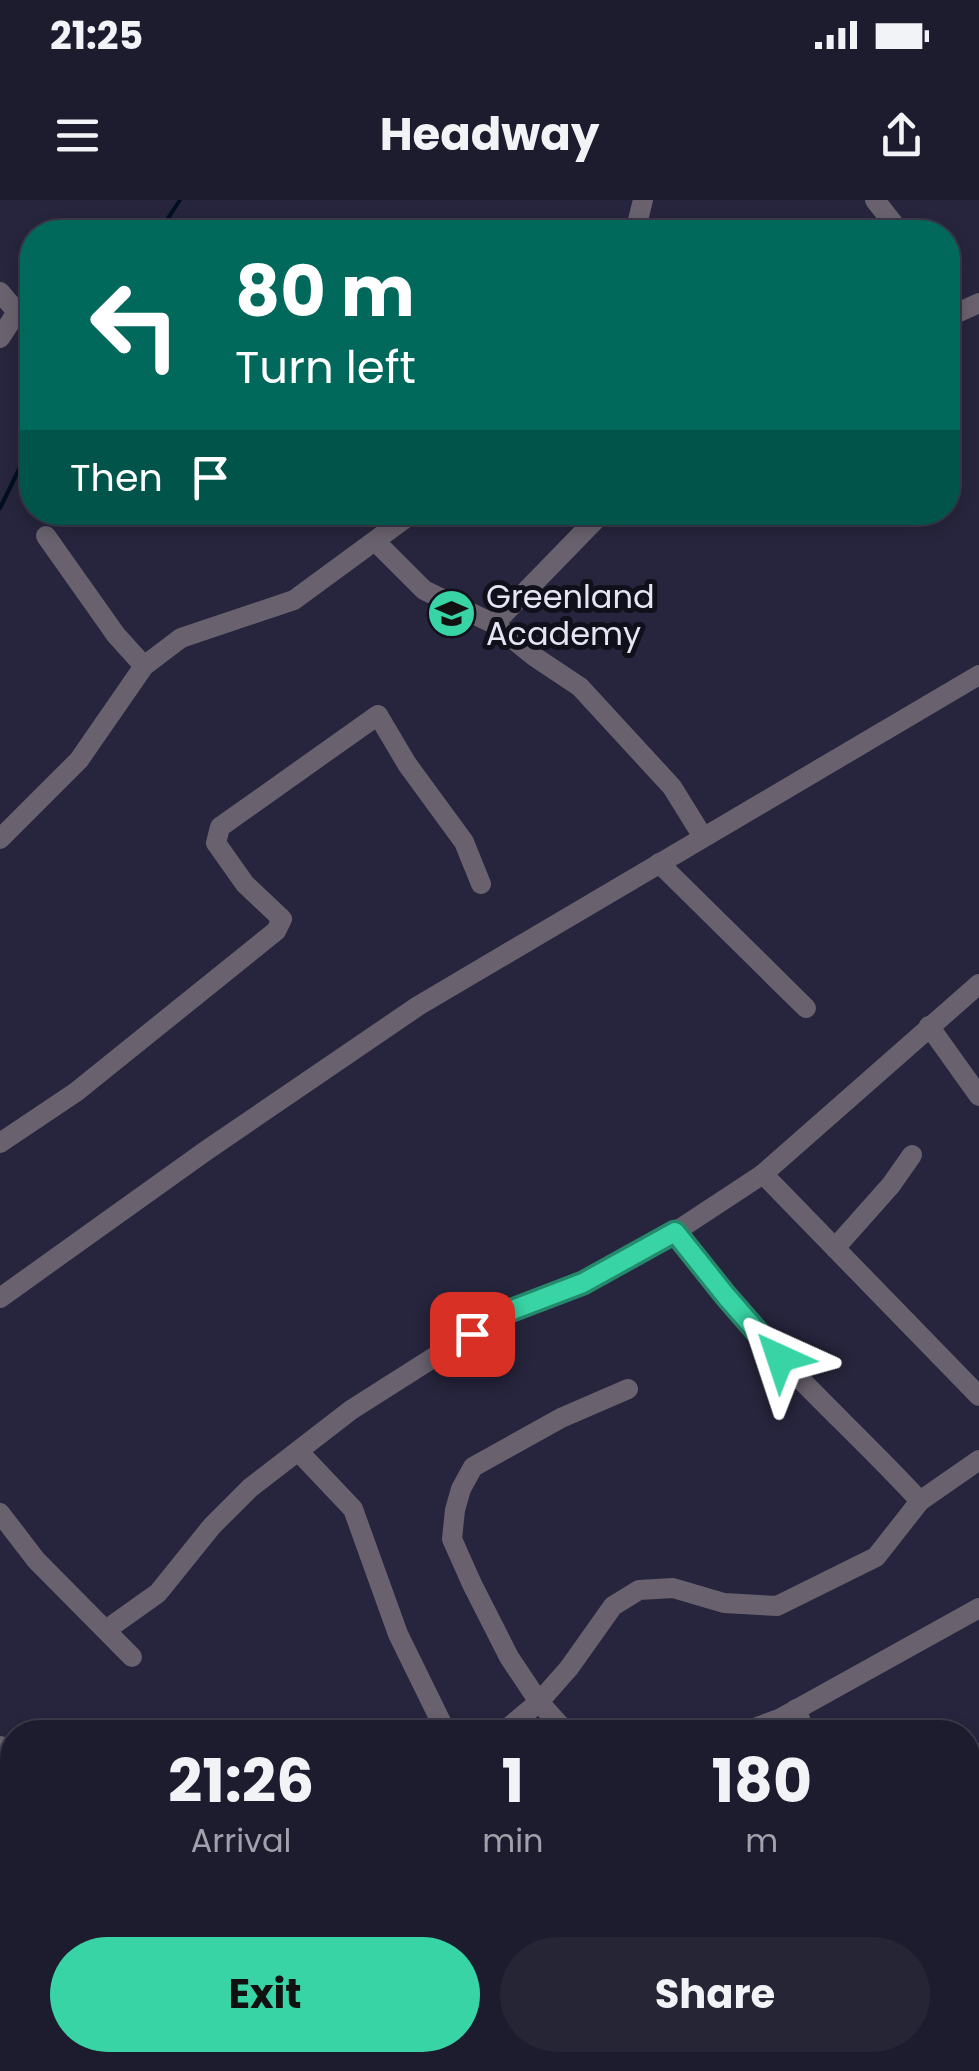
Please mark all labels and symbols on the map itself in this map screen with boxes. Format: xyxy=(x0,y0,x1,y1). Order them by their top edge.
place label: Greenland Academy xyxy=(486,574,655,656)
school or university icon: Greenland Academy xyxy=(425,588,477,640)
pin xyxy=(430,1292,515,1377)
position arrow xyxy=(728,1306,832,1410)

